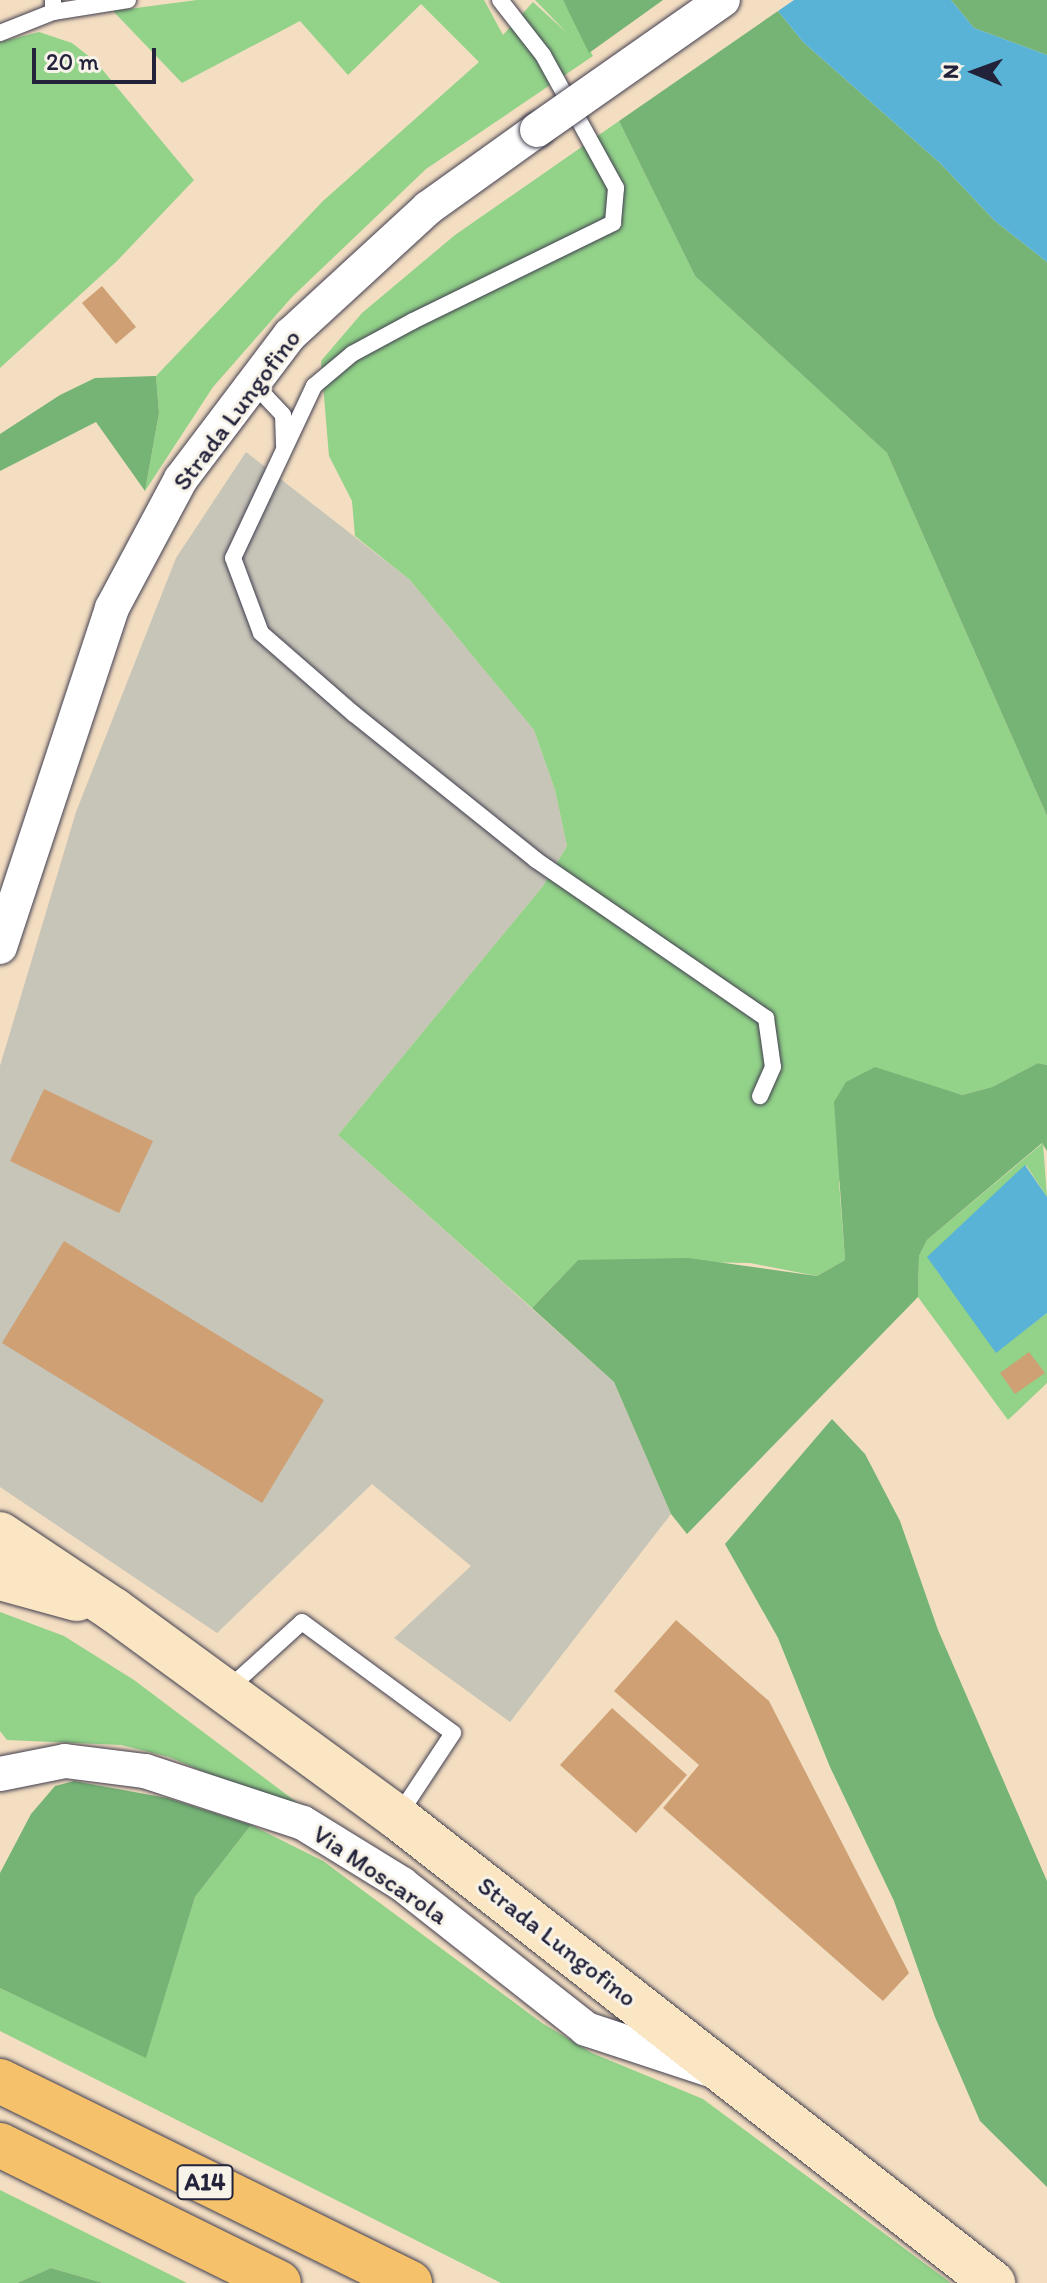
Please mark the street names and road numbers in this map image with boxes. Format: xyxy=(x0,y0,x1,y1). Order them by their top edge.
street label: Strada Lungofino xyxy=(166,323,308,497)
street label: Via Moscarola xyxy=(307,1819,453,1931)
street label: Strada Lungofino xyxy=(471,1870,643,2014)
road number: A14 xyxy=(175,2162,235,2202)

